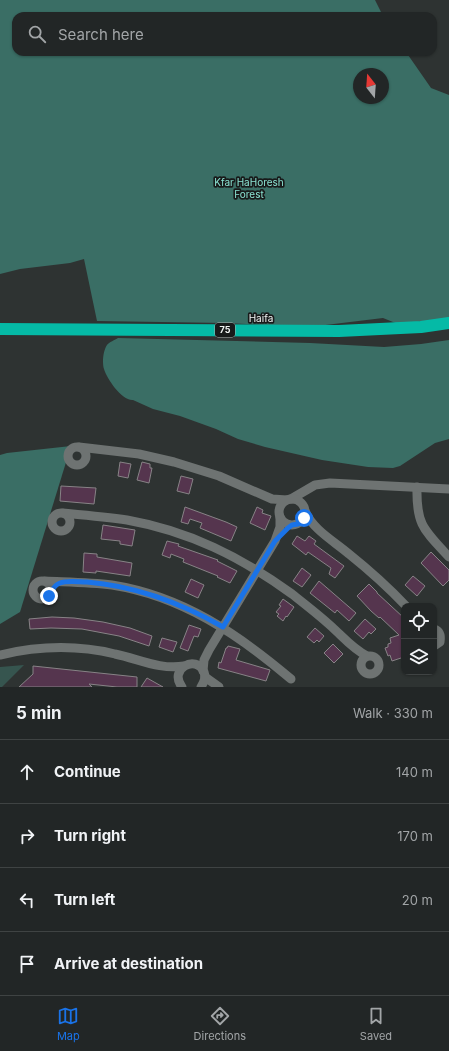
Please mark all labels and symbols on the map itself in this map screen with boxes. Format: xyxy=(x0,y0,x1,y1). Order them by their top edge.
north arrow xyxy=(353,68,389,104)
park label: Kfar HaHoresh Forest xyxy=(214,176,284,200)
street label: Haifa xyxy=(249,312,273,324)
road number: 75 xyxy=(215,323,235,337)
route start xyxy=(295,509,313,527)
route end xyxy=(40,587,58,605)

